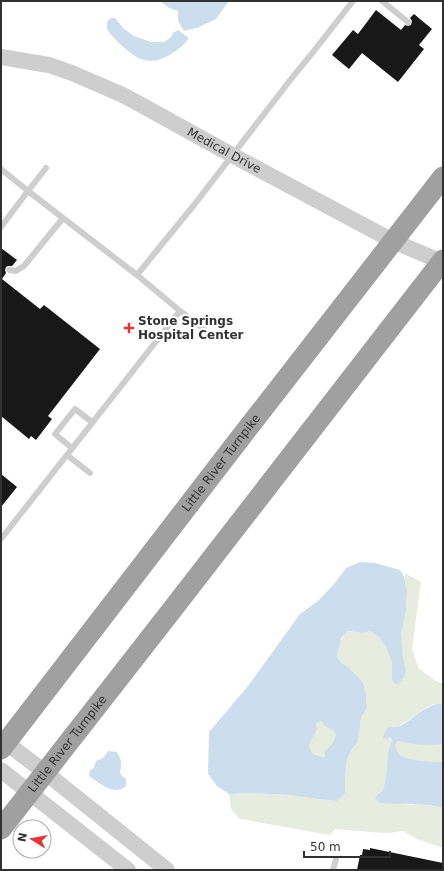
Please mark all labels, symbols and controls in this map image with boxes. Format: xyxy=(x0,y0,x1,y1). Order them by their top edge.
street label: Medical Drive xyxy=(185,125,263,176)
place label: Stone Springs Hospital Center xyxy=(138,314,244,342)
marker: Stone Springs Hospital Center xyxy=(123,322,135,334)
street label: Little River Turnpike xyxy=(179,411,263,514)
street label: Little River Turnpike xyxy=(25,693,110,795)
north arrow xyxy=(12,819,52,859)
text: N xyxy=(15,831,30,843)
scale bar xyxy=(304,833,390,859)
text: 50 m xyxy=(310,840,341,854)

